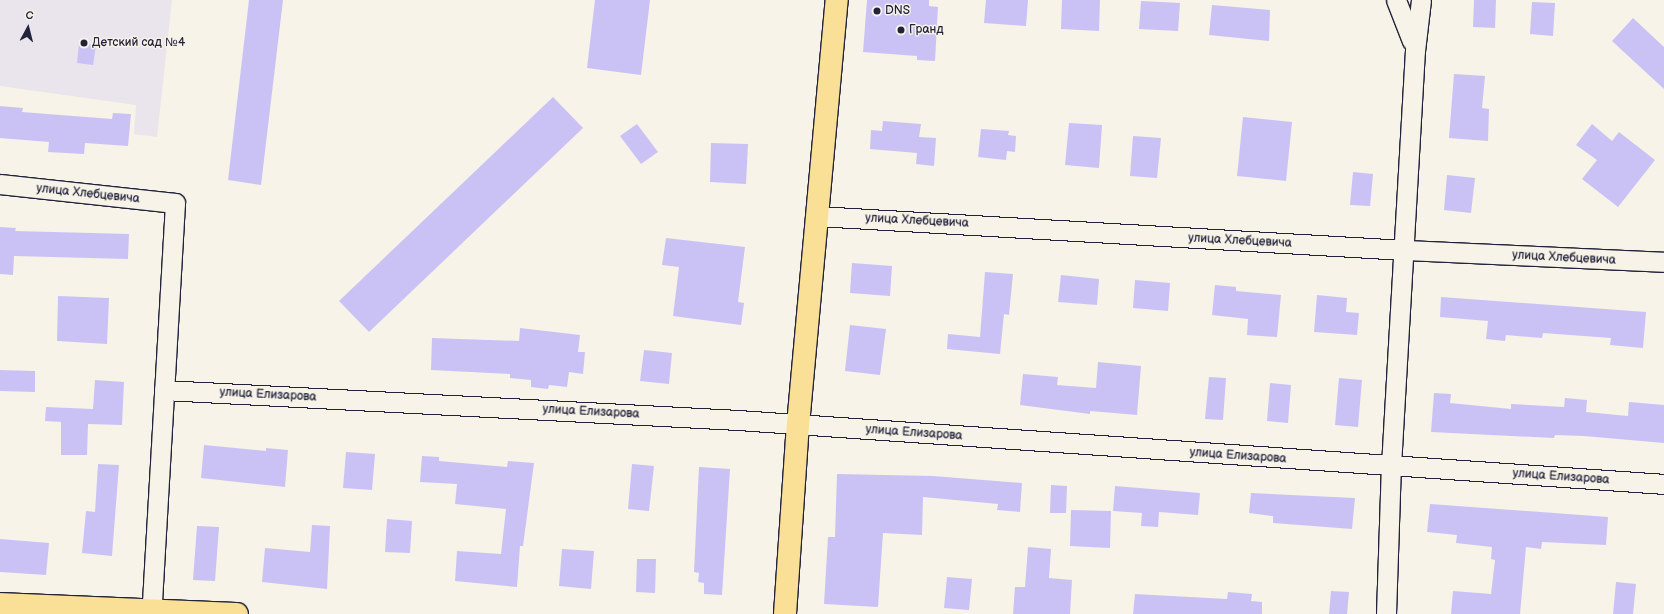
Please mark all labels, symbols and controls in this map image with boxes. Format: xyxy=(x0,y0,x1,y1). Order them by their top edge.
place label: DNS xyxy=(885,4,910,18)
marker: DNS xyxy=(872,6,882,16)
north arrow xyxy=(8,8,48,48)
text: С xyxy=(25,9,34,23)
place label: Гранд xyxy=(909,23,944,37)
marker: Гранд xyxy=(896,25,906,35)
place label: Детский сад №4 xyxy=(92,36,185,50)
marker: Детский сад №4 xyxy=(79,38,89,48)
street label: улица Хлебцевича xyxy=(36,181,140,207)
street label: улица Хлебцевича xyxy=(865,211,969,231)
street label: улица Хлебцевича xyxy=(1188,231,1292,251)
street label: улица Хлебцевича xyxy=(1512,248,1616,268)
street label: улица Елизарова xyxy=(219,385,317,405)
street label: улица Елизарова xyxy=(542,402,640,422)
street label: улица Елизарова xyxy=(865,422,963,444)
street label: улица Елизарова xyxy=(1189,445,1287,467)
street label: улица Елизарова xyxy=(1512,466,1610,488)

